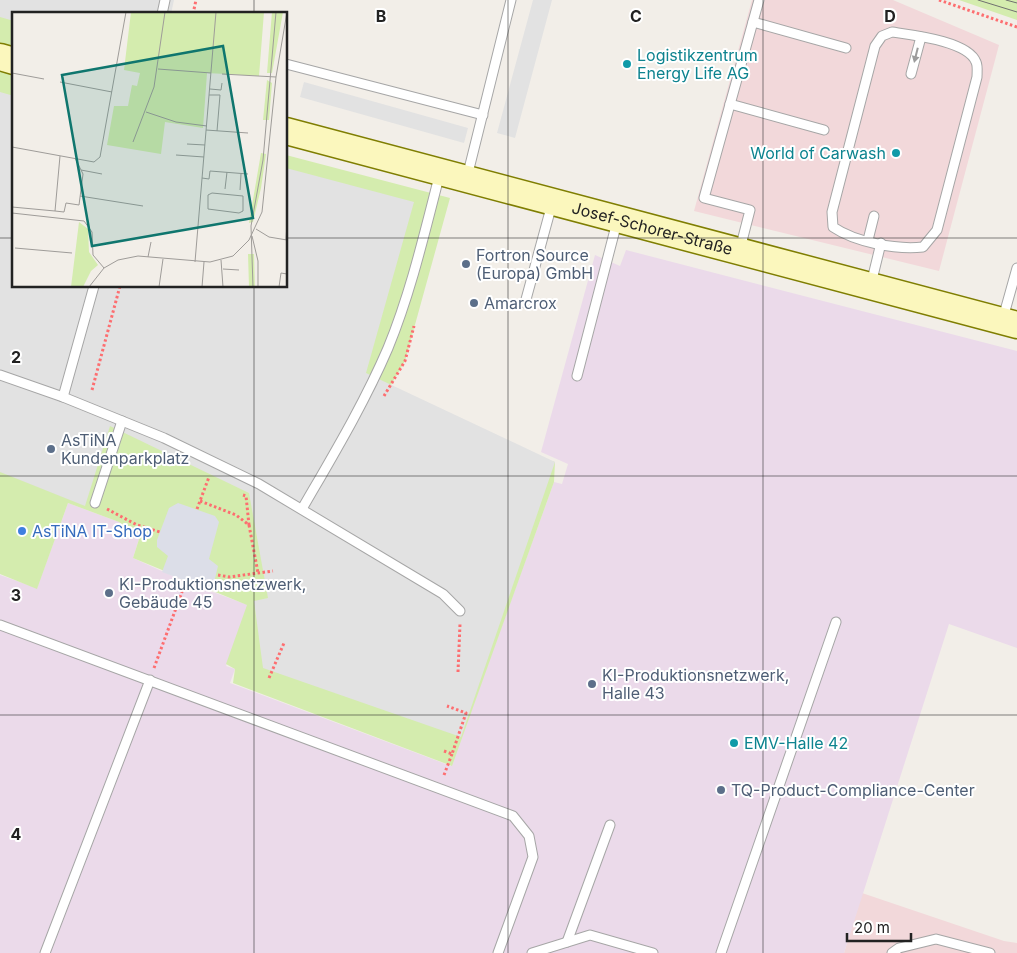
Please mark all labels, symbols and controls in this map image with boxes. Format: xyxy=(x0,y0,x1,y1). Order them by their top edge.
text: B xyxy=(376,6,386,26)
text: C xyxy=(630,6,642,26)
text: D xyxy=(884,6,896,26)
inset map xyxy=(12,12,288,288)
place label: Logistikzentrum Energy Life AG xyxy=(637,45,758,83)
one-way arrow xyxy=(912,48,920,63)
marker: Logistikzentrum Energy Life AG xyxy=(621,58,633,70)
place label: World of Carwash xyxy=(750,143,886,163)
marker: World of Carwash xyxy=(890,147,902,159)
street label: Josef-Schorer-Straße xyxy=(570,197,735,259)
place label: Fortron Source (Europa) GmbH xyxy=(476,245,593,283)
marker: Fortron Source (Europa) GmbH xyxy=(460,258,472,270)
place label: Amarcrox xyxy=(484,293,557,313)
marker: Amarcrox xyxy=(468,297,480,309)
text: 2 xyxy=(11,347,21,367)
place label: AsTiNA Kundenparkplatz xyxy=(61,430,189,468)
marker: AsTiNA Kundenparkplatz xyxy=(45,443,57,455)
place label: AsTiNA IT-Shop xyxy=(32,521,152,541)
marker: AsTiNA IT-Shop xyxy=(16,525,28,537)
place label: KI-Produktionsnetzwerk, Gebäude 45 xyxy=(119,574,306,612)
text: 3 xyxy=(11,585,21,605)
marker: KI-Produktionsnetzwerk, Gebäude 45 xyxy=(103,587,115,599)
place label: KI-Produktionsnetzwerk, Halle 43 xyxy=(602,665,789,703)
marker: KI-Produktionsnetzwerk, Halle 43 xyxy=(586,678,598,690)
place label: EMV-Halle 42 xyxy=(744,733,848,753)
marker: EMV-Halle 42 xyxy=(728,737,740,749)
place label: TQ-Product-Compliance-Center xyxy=(731,780,975,800)
marker: TQ-Product-Compliance-Center xyxy=(715,784,727,796)
text: 4 xyxy=(11,824,22,844)
scale bar xyxy=(847,910,911,942)
text: 20 m xyxy=(854,918,890,937)

